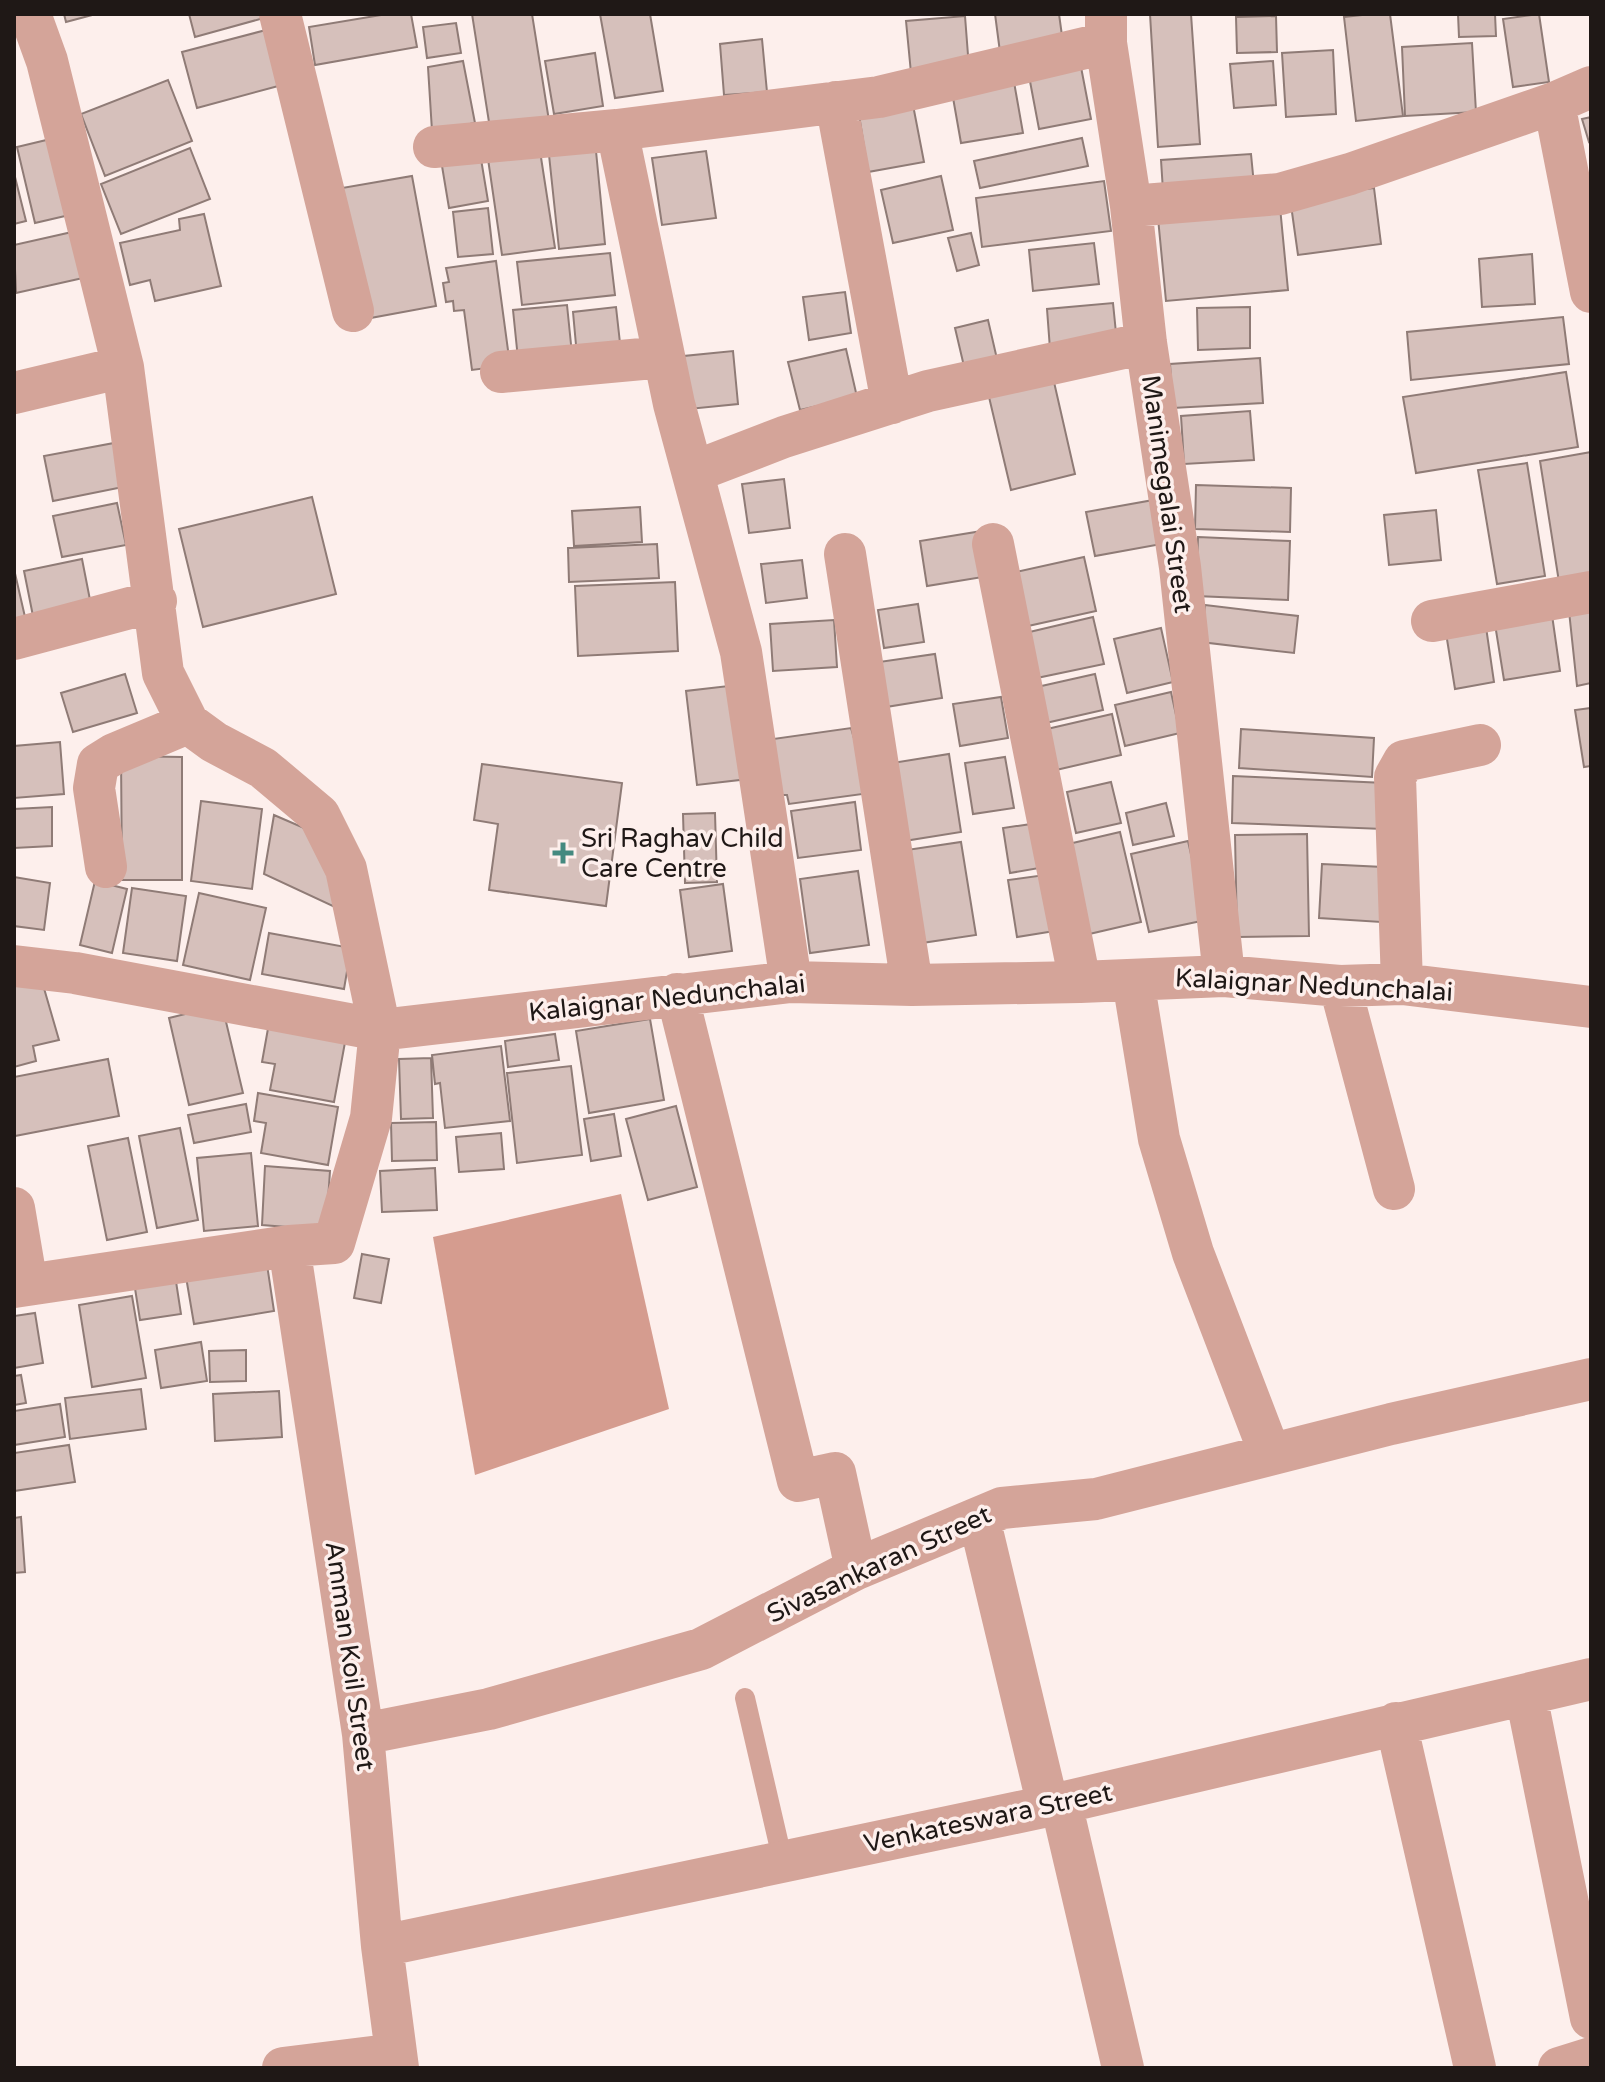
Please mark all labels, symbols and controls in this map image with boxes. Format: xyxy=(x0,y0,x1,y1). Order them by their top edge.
street label: Manimegalai Street xyxy=(1135,373,1199,615)
place label: Sri Raghav Child Care Centre xyxy=(581,823,784,884)
marker: Sri Raghav Child Care Centre xyxy=(552,842,574,864)
street label: Kalaignar Nedunchalai xyxy=(1174,962,1454,1008)
street label: Kalaignar Nedunchalai xyxy=(527,968,807,1028)
street label: Sivasankaran Street xyxy=(762,1498,996,1629)
street label: Amman Koil Street xyxy=(319,1539,381,1773)
street label: Venkateswara Street xyxy=(861,1777,1115,1859)

